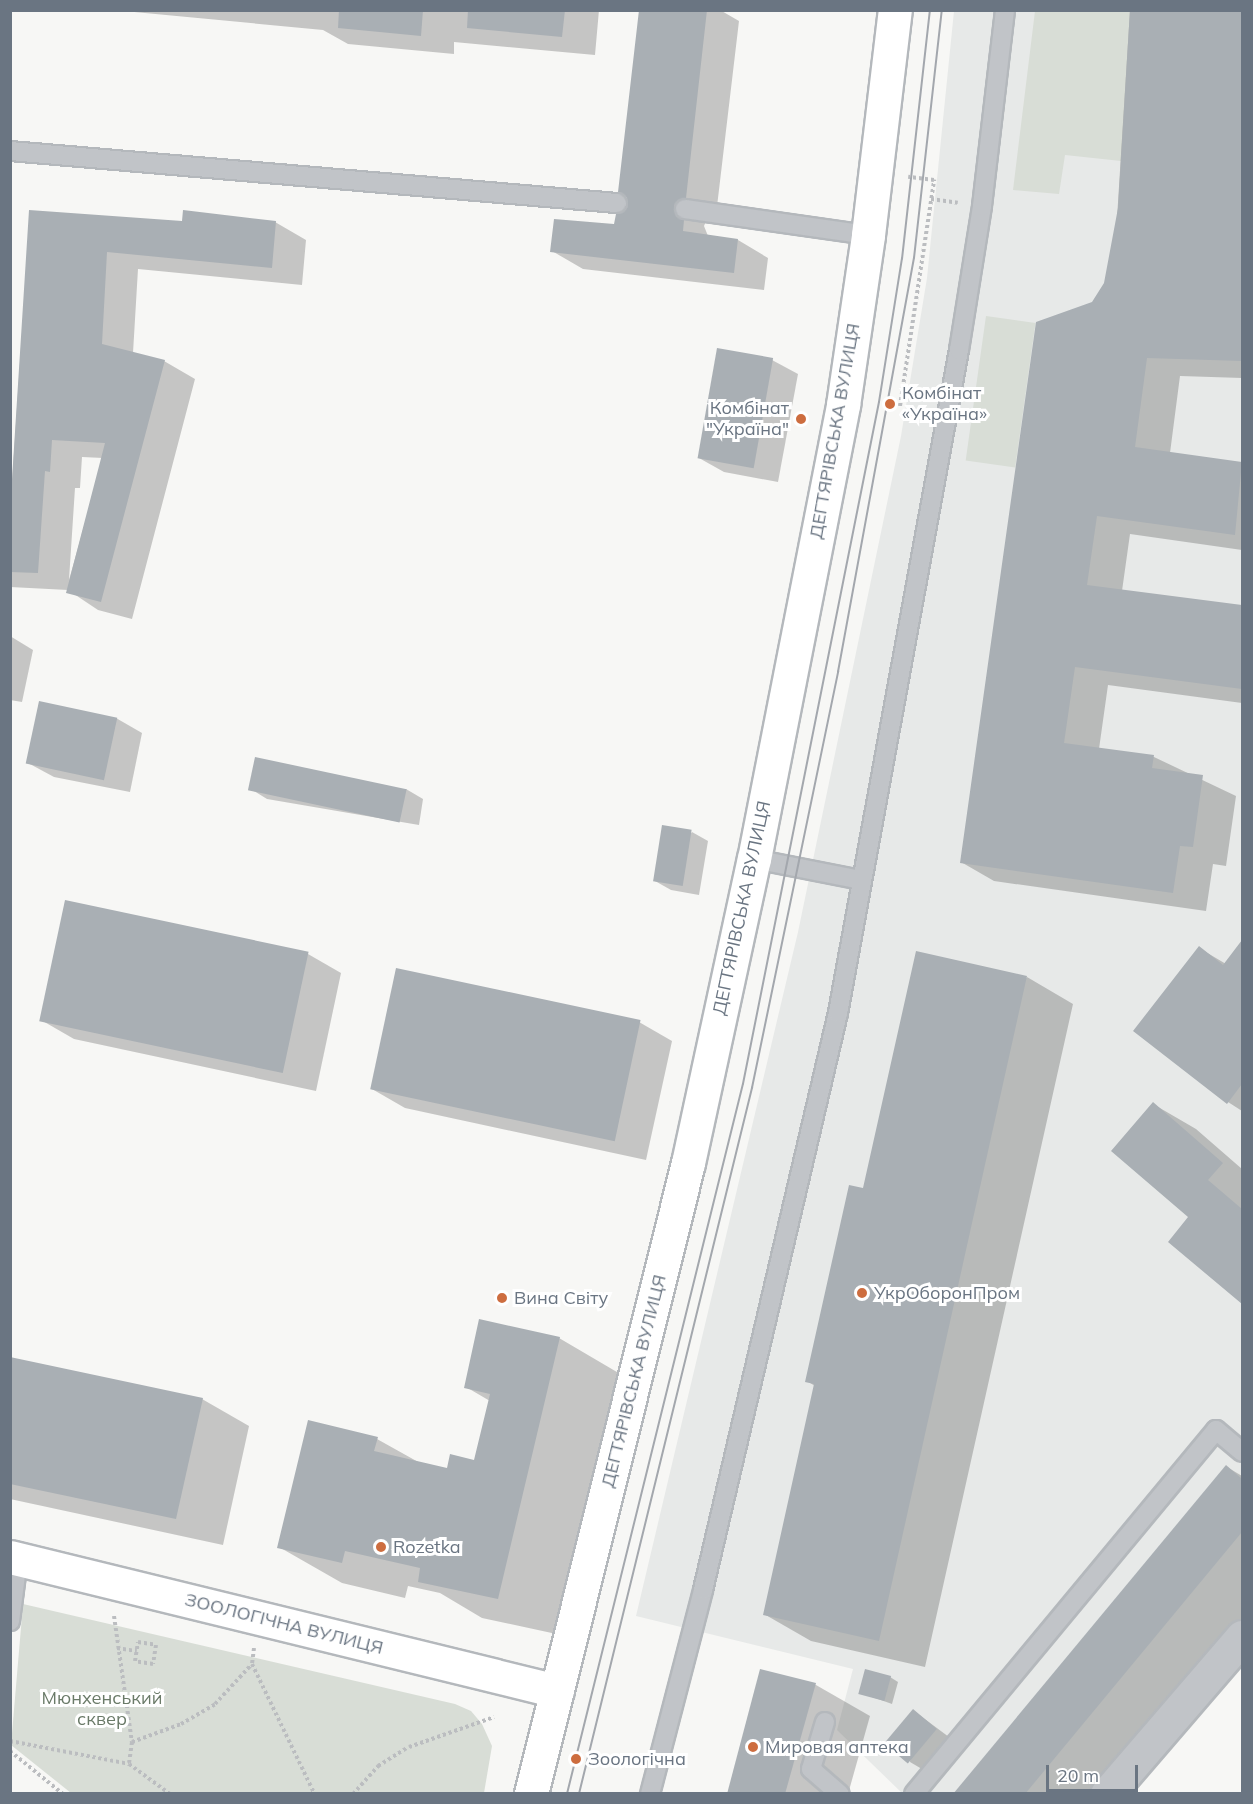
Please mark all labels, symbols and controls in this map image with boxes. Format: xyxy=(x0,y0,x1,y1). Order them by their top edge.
street label: ДЕГТЯРІВСЬКА ВУЛИЦЯ xyxy=(805,322,865,540)
place label: Комбінат «Україна» xyxy=(902,383,987,426)
marker: Комбінат «Україна» xyxy=(883,397,897,411)
place label: Комбінат "Україна" xyxy=(706,398,789,440)
marker: Комбінат "Україна" xyxy=(794,412,808,426)
street label: ДЕГТЯРІВСЬКА ВУЛИЦЯ xyxy=(709,799,775,1017)
street label: ДЕГТЯРІВСЬКА ВУЛИЦЯ xyxy=(597,1272,671,1490)
place label: УкрОборонПром xyxy=(874,1282,1020,1304)
marker: УкрОборонПром xyxy=(855,1286,869,1300)
place label: Вина Світу xyxy=(514,1287,608,1309)
marker: Вина Світу xyxy=(495,1291,509,1305)
place label: Rozetka xyxy=(393,1536,461,1558)
marker: Rozetka xyxy=(374,1540,388,1554)
street label: ЗООЛОГІЧНА ВУЛИЦЯ xyxy=(183,1589,385,1659)
park label: Мюнхенський сквер xyxy=(42,1688,162,1730)
place label: Мировая аптека xyxy=(765,1736,909,1758)
marker: Мировая аптека xyxy=(746,1740,760,1754)
place label: Зоологічна xyxy=(588,1748,686,1770)
marker: Зоологічна xyxy=(569,1752,583,1766)
scale bar xyxy=(1049,1753,1140,1791)
text: 20 m xyxy=(1057,1764,1099,1787)

